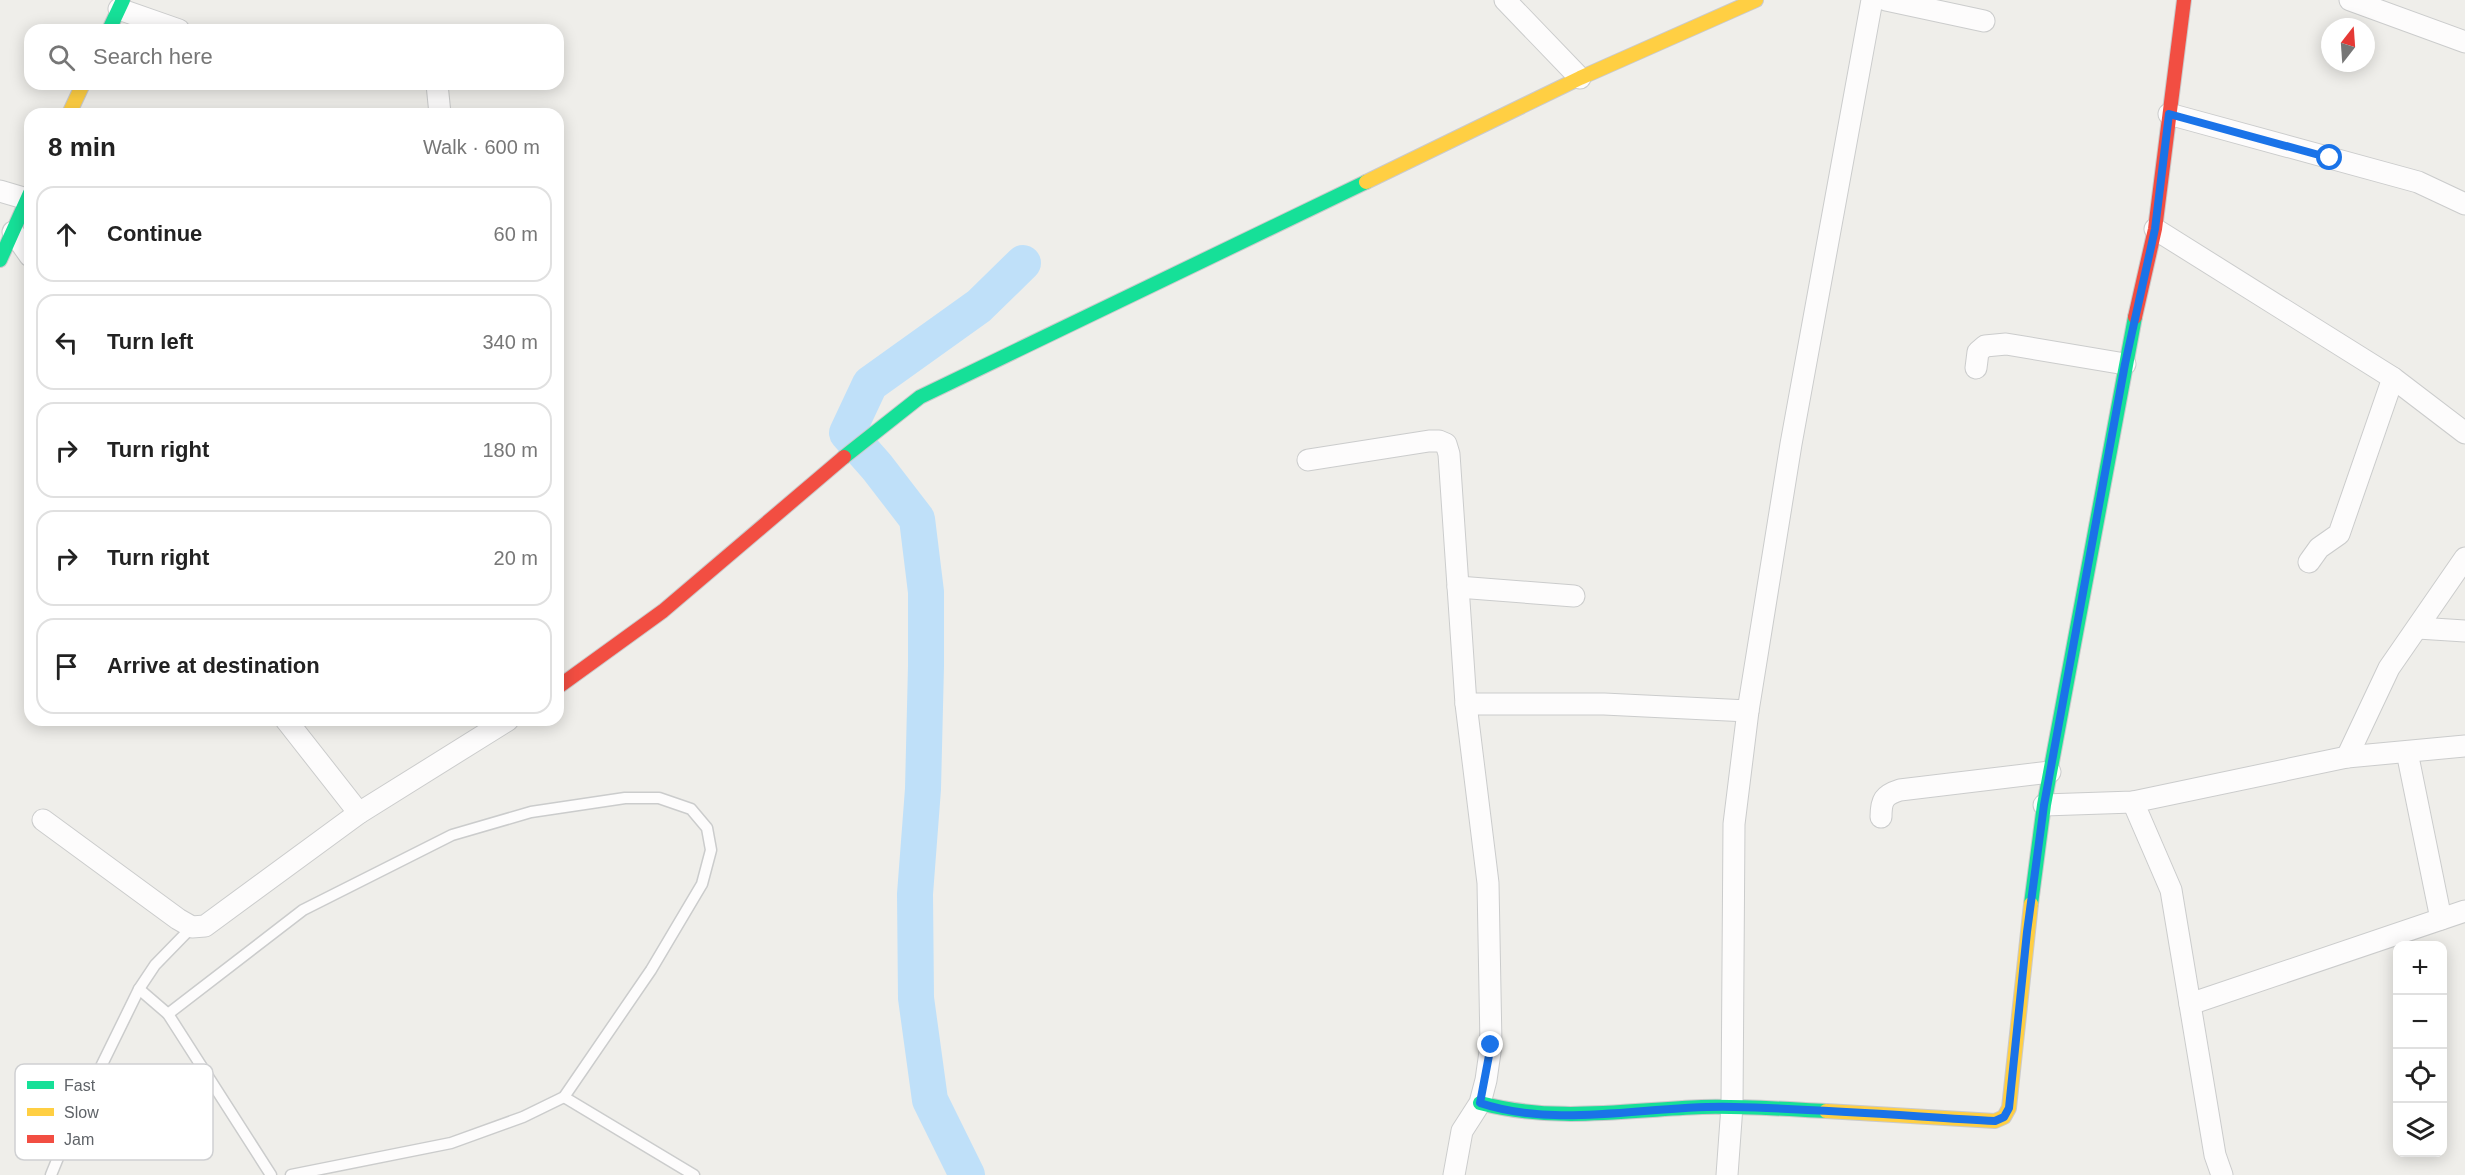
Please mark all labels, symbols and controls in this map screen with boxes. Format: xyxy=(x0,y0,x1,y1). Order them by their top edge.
north arrow xyxy=(2321,18,2375,72)
search box xyxy=(24,24,564,90)
icon: search xyxy=(45,41,78,74)
text: Search here xyxy=(93,44,213,69)
text: 8 min xyxy=(48,132,116,162)
text: Walk · 600 m xyxy=(423,136,540,158)
route start xyxy=(2316,144,2342,170)
icon: ahead xyxy=(50,218,83,251)
text: Continue xyxy=(107,221,202,246)
text: 60 m xyxy=(494,223,538,245)
icon: left xyxy=(50,326,83,359)
text: Turn left xyxy=(107,329,193,354)
text: 340 m xyxy=(482,331,538,353)
icon: right xyxy=(50,434,83,467)
text: Turn right xyxy=(107,437,209,462)
text: 180 m xyxy=(482,439,538,461)
icon: right xyxy=(50,542,83,575)
text: Turn right xyxy=(107,545,209,570)
text: 20 m xyxy=(494,547,538,569)
icon: arrive xyxy=(50,650,83,683)
text: Arrive at destination xyxy=(107,653,320,678)
map controls xyxy=(2393,941,2447,1157)
button: + xyxy=(2393,941,2447,995)
button: − xyxy=(2393,995,2447,1049)
route end xyxy=(1477,1031,1503,1057)
button: locate xyxy=(2393,1049,2447,1103)
legend xyxy=(15,1064,213,1160)
text: Fast xyxy=(64,1077,96,1094)
button: layers xyxy=(2393,1103,2447,1157)
text: Slow xyxy=(64,1104,99,1121)
text: Jam xyxy=(64,1131,94,1148)

